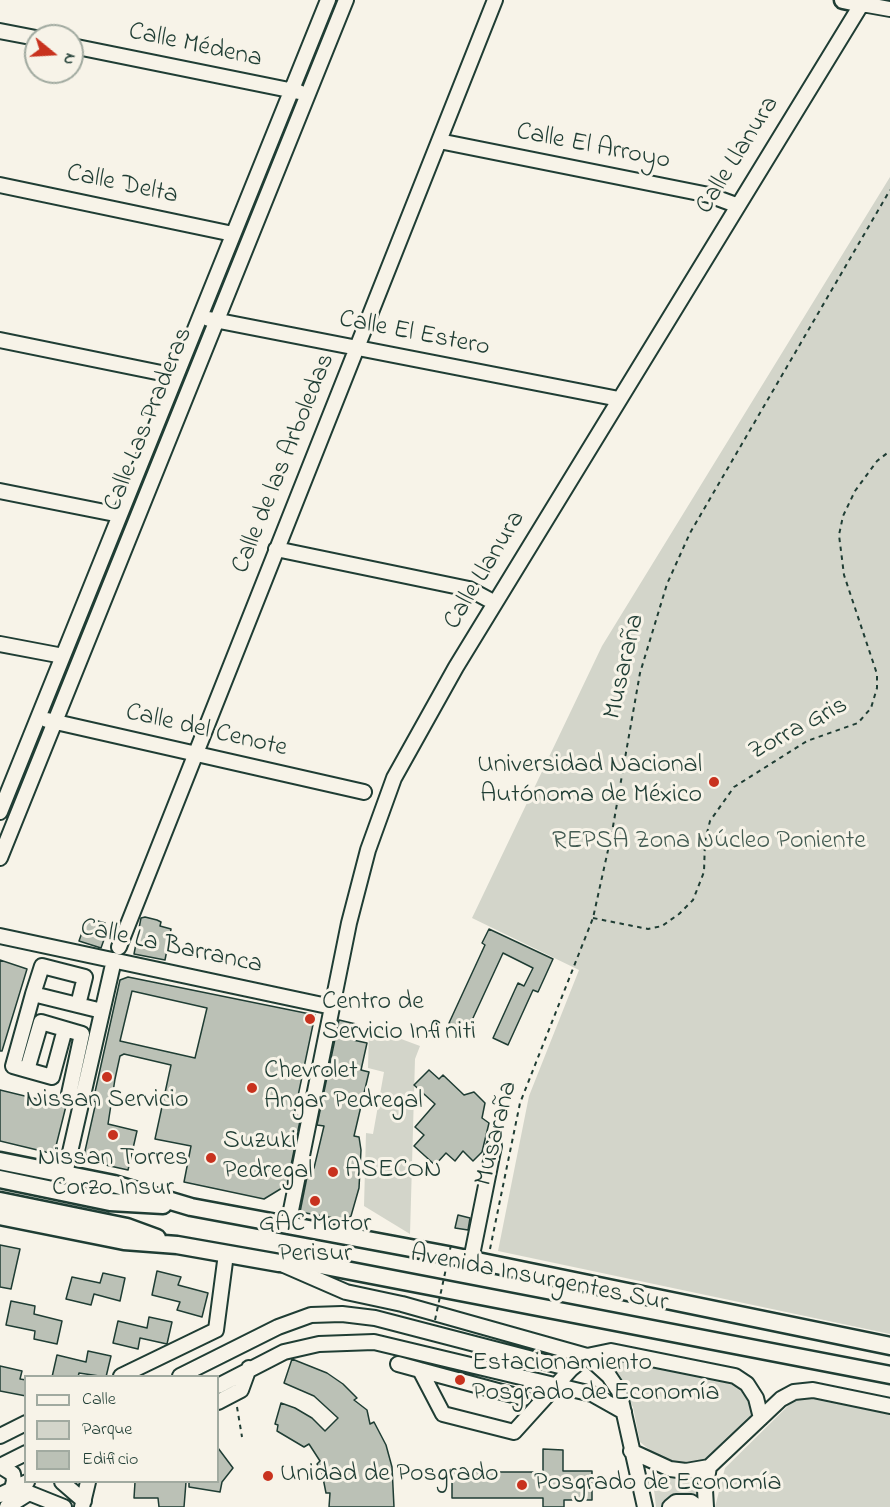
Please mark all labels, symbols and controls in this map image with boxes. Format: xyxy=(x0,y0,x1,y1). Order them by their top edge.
street label: Calle Médena xyxy=(125,18,265,76)
north arrow xyxy=(24,24,84,84)
text: N xyxy=(56,50,82,68)
street label: Calle Llanura xyxy=(691,91,787,221)
street label: Calle El Arroyo xyxy=(513,118,673,178)
street label: Calle Delta xyxy=(63,159,181,213)
street label: Calle El Estero xyxy=(336,305,492,365)
street label: Calle Las Praderas xyxy=(99,323,201,517)
street label: Calle de las Arboledas xyxy=(227,349,343,579)
street label: Calle Llanura xyxy=(438,506,534,636)
street label: Musaraña xyxy=(599,611,653,723)
street label: Zorra Gris xyxy=(744,691,854,769)
street label: Calle del Cenote xyxy=(122,698,290,766)
place label: Universidad Nacional Autónoma de México xyxy=(477,751,702,812)
marker: Universidad Nacional Autónoma de México xyxy=(707,775,721,789)
park label: REPSA Zona Núcleo Poniente xyxy=(552,827,866,859)
street label: Calle La Barranca xyxy=(77,913,265,983)
place label: Centro de Servicio Infiniti xyxy=(322,988,476,1050)
marker: Centro de Servicio Infiniti xyxy=(303,1012,317,1026)
place label: Chevrolet Angar Pedregal xyxy=(264,1057,423,1118)
marker: Nissan Servicio xyxy=(100,1070,114,1084)
street label: Musaraña xyxy=(470,1078,526,1190)
marker: Chevrolet Angar Pedregal xyxy=(245,1081,259,1095)
place label: Nissan Servicio xyxy=(26,1086,188,1118)
place label: Suzuki Pedregal xyxy=(223,1127,313,1188)
marker: Nissan Torres Corzo Insur xyxy=(106,1128,120,1142)
place label: Nissan Torres Corzo Insur xyxy=(38,1144,188,1206)
marker: Suzuki Pedregal xyxy=(204,1151,218,1165)
place label: ASECON xyxy=(345,1156,442,1188)
marker: ASECON xyxy=(326,1165,340,1179)
marker: GAC Motor Perisur xyxy=(308,1194,322,1208)
place label: GAC Motor Perisur xyxy=(259,1210,371,1272)
street label: Avenida Insurgentes Sur xyxy=(407,1240,671,1320)
place label: Estacionamiento Posgrado de Economía xyxy=(472,1349,719,1410)
marker: Estacionamiento Posgrado de Economía xyxy=(453,1373,467,1387)
legend xyxy=(24,1375,219,1483)
text: Calle xyxy=(82,1387,116,1413)
text: Parque xyxy=(82,1417,132,1443)
text: Edificio xyxy=(82,1447,138,1473)
place label: Unidad de Posgrado xyxy=(280,1460,499,1492)
marker: Unidad de Posgrado xyxy=(261,1469,275,1483)
place label: Posgrado de Economía xyxy=(534,1469,781,1501)
marker: Posgrado de Economía xyxy=(515,1478,529,1492)

